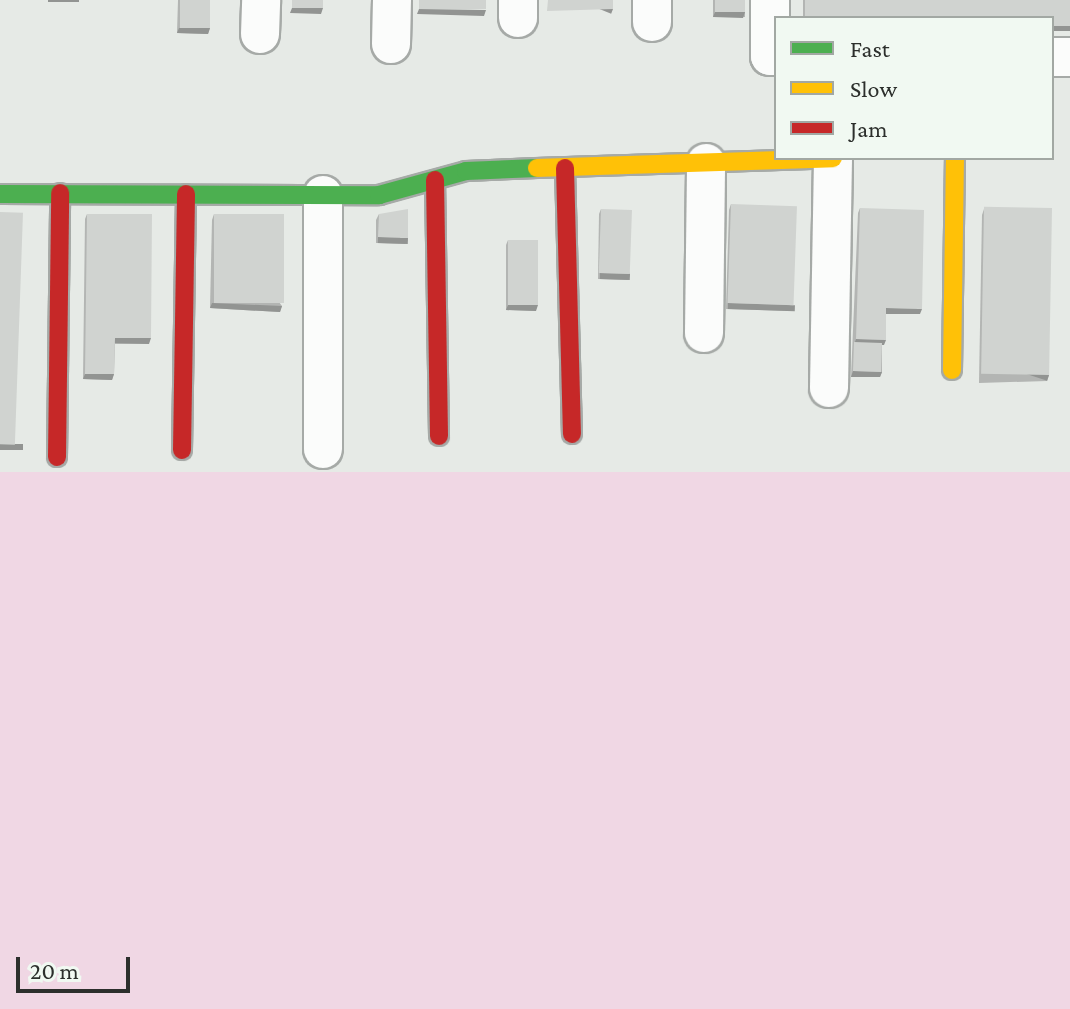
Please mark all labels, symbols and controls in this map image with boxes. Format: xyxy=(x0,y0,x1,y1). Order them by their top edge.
legend xyxy=(774,16,1054,160)
text: Fast xyxy=(850,35,890,62)
text: Slow xyxy=(850,75,897,102)
text: Jam xyxy=(850,115,888,142)
scale bar xyxy=(20,941,134,991)
text: 20 m xyxy=(30,957,79,984)

